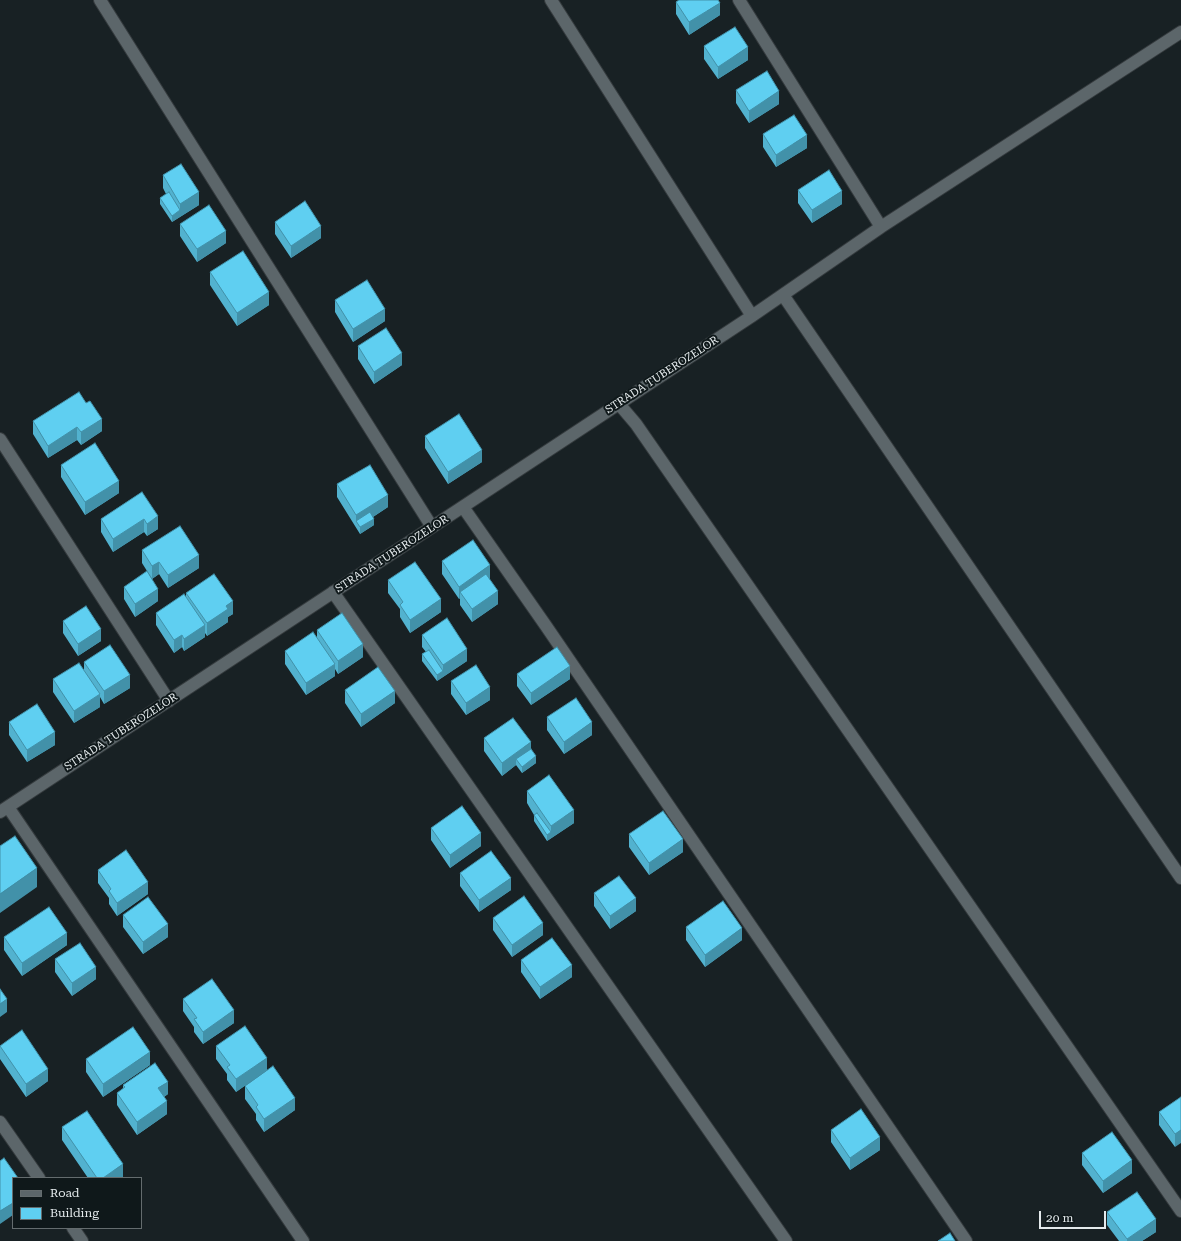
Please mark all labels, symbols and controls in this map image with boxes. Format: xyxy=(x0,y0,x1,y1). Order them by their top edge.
street label: STRADA TUBEROZELOR xyxy=(603,333,721,417)
street label: STRADA TUBEROZELOR xyxy=(333,512,451,596)
street label: STRADA TUBEROZELOR xyxy=(62,690,180,774)
legend xyxy=(12,1177,142,1229)
text: Road xyxy=(50,1186,79,1200)
scale bar xyxy=(1041,1203,1108,1229)
text: Building xyxy=(50,1206,99,1220)
text: 20 m xyxy=(1046,1211,1073,1225)

